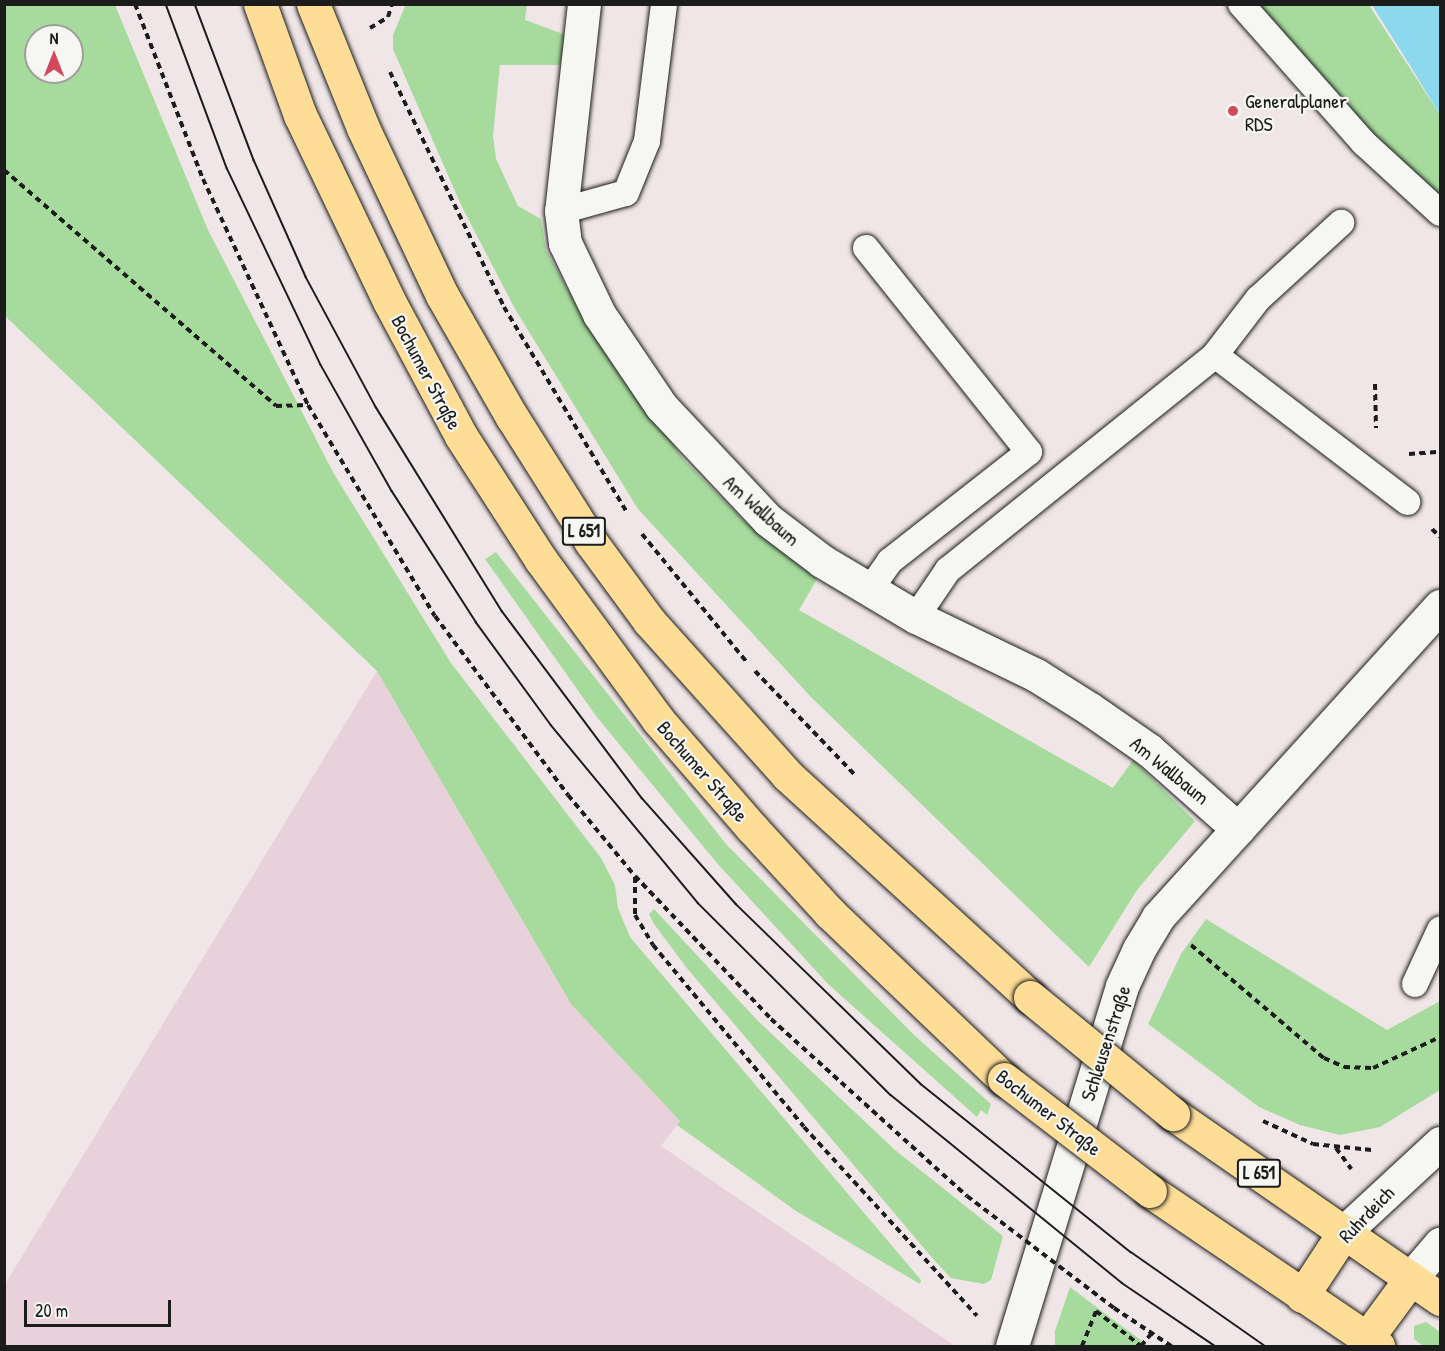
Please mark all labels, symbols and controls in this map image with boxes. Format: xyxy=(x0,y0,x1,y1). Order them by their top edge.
north arrow xyxy=(24,24,84,84)
text: N xyxy=(50,27,58,49)
place label: Generalplaner RDS xyxy=(1245,88,1347,135)
marker: Generalplaner RDS xyxy=(1226,104,1240,118)
street label: Bochumer Straße xyxy=(387,311,467,433)
street label: Am Wallbaum xyxy=(719,469,805,551)
road number: L 651 xyxy=(562,516,606,546)
street label: Bochumer Straße xyxy=(652,715,754,827)
street label: Am Wallbaum xyxy=(1126,731,1214,809)
street label: Schleusenstraße xyxy=(1075,982,1135,1104)
street label: Bochumer Straße xyxy=(992,1064,1106,1160)
road number: L 651 xyxy=(1236,1158,1282,1188)
street label: Ruhrdeich xyxy=(1333,1181,1399,1247)
scale bar xyxy=(27,1288,174,1326)
text: 20 m xyxy=(35,1298,68,1323)

